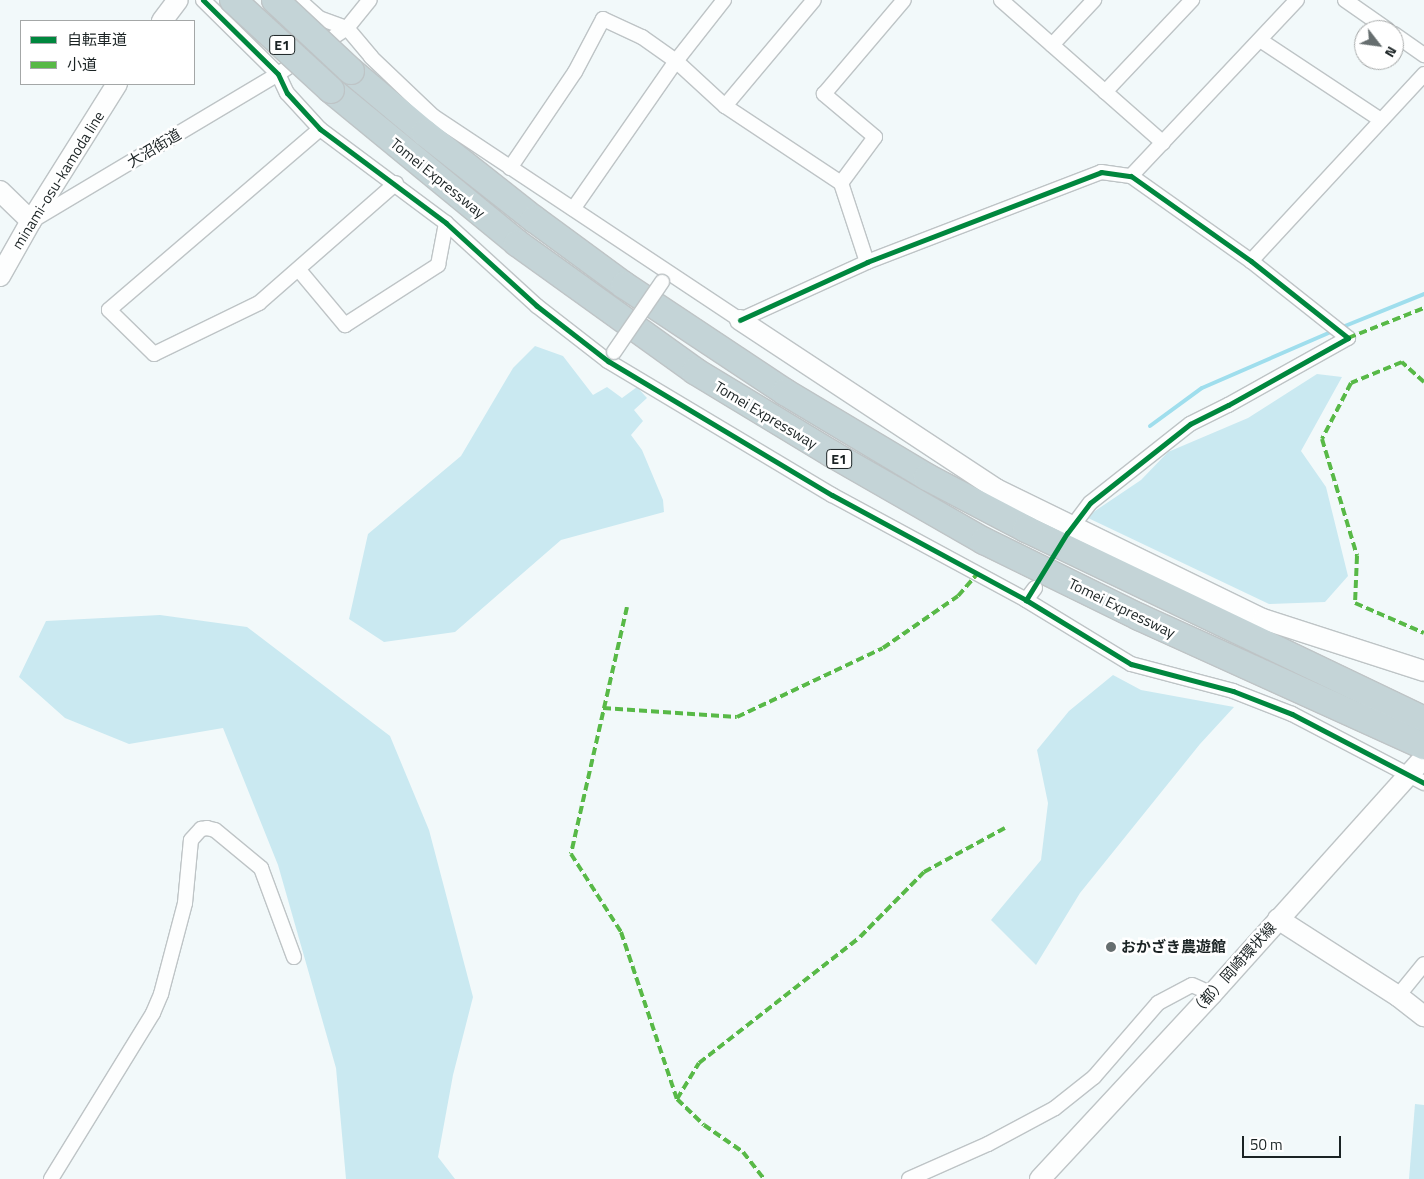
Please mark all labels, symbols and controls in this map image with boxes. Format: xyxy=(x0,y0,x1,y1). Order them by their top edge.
legend xyxy=(20,20,195,85)
north arrow xyxy=(1354,20,1404,70)
text: 自転車道 xyxy=(67,28,127,51)
road number: E1 xyxy=(268,34,296,56)
text: N xyxy=(1380,43,1403,62)
text: 小道 xyxy=(67,53,97,76)
street label: minami-osu-kamoda line xyxy=(8,108,108,252)
street label: 大沼街道 xyxy=(124,125,184,171)
street label: Tomei Expressway xyxy=(387,134,489,222)
street label: Tomei Expressway xyxy=(711,377,821,453)
road number: E1 xyxy=(825,448,853,470)
street label: Tomei Expressway xyxy=(1066,574,1178,642)
street label: （都）岡崎環状線 xyxy=(1186,918,1280,1020)
place label: おかざき農遊館 xyxy=(1121,938,1226,956)
marker: おかざき農遊館 xyxy=(1105,941,1117,953)
scale bar xyxy=(1244,1126,1343,1158)
text: 50 m xyxy=(1250,1133,1283,1156)

